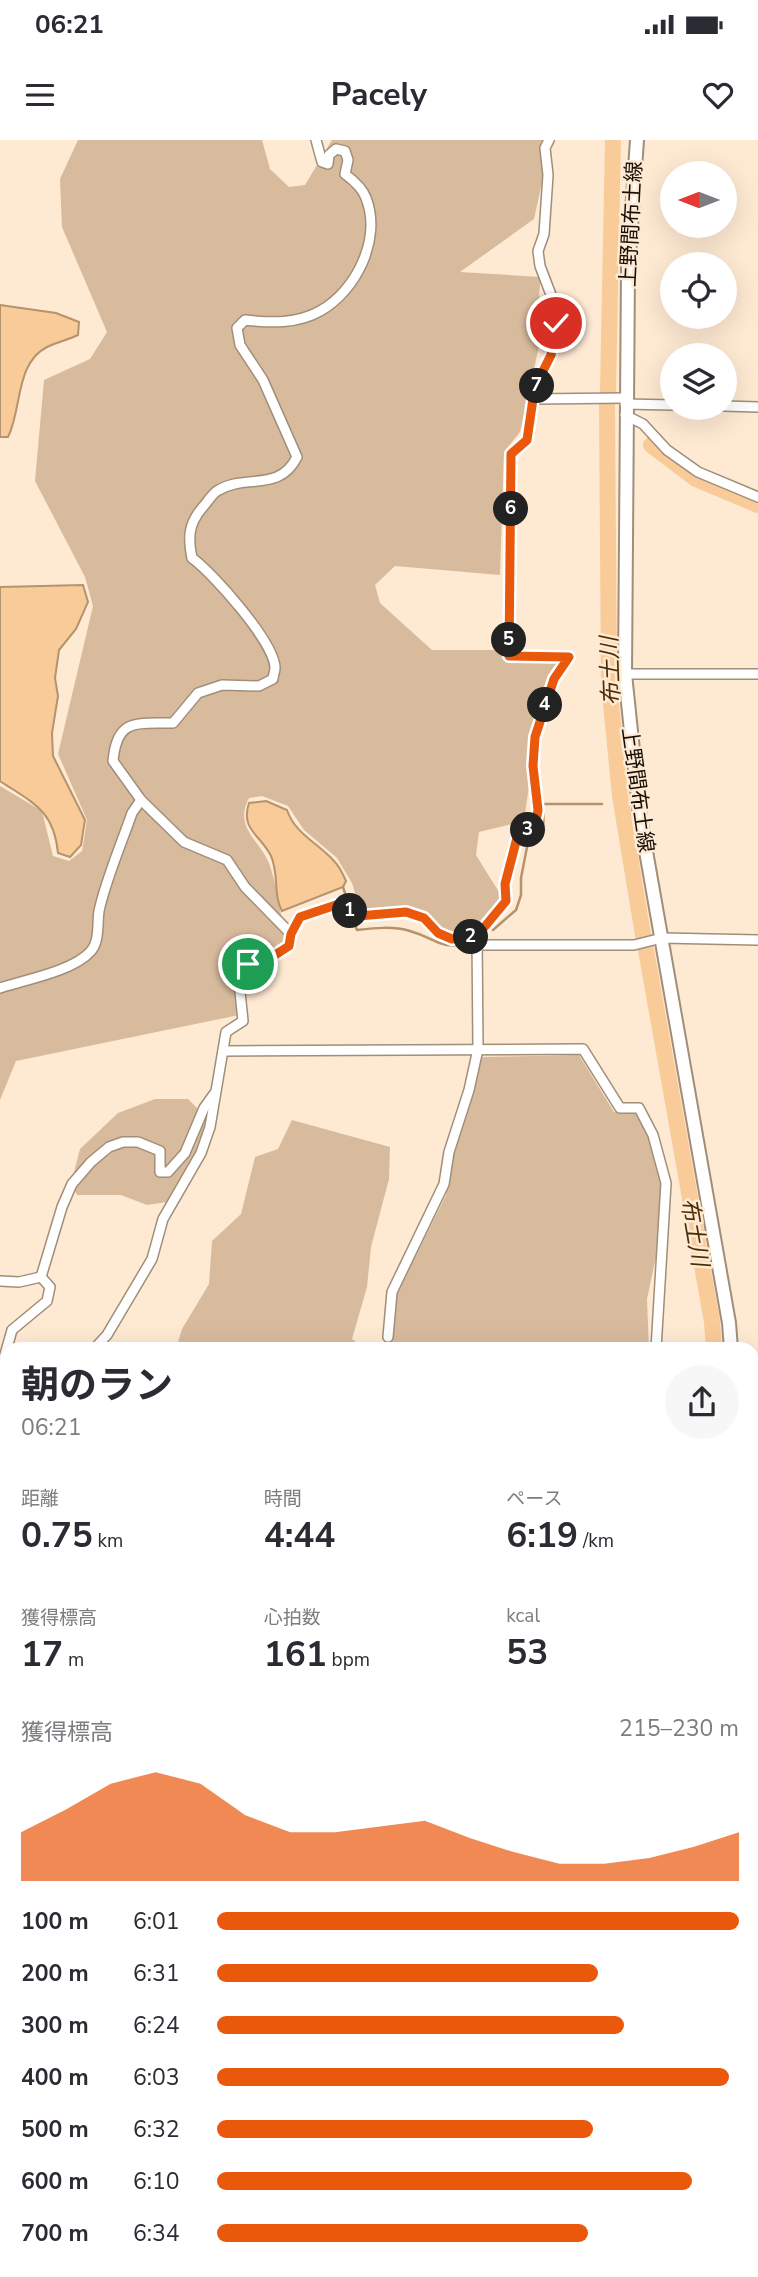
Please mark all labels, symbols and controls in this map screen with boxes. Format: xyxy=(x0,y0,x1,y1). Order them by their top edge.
text: 06:21 xyxy=(35,7,104,42)
text: Pacely xyxy=(331,73,427,116)
icon: menu xyxy=(21,76,59,114)
icon: heart xyxy=(699,76,737,114)
street label: 上野間布土線 xyxy=(614,160,648,288)
north arrow xyxy=(660,161,737,238)
map controls xyxy=(660,161,737,420)
button: locate xyxy=(660,252,737,329)
pin xyxy=(526,293,586,353)
icon: check xyxy=(537,304,575,342)
button: layers xyxy=(660,343,737,420)
pin: 7 xyxy=(520,369,554,404)
text: 7 xyxy=(531,372,542,398)
pin: 6 xyxy=(494,492,528,526)
text: 6 xyxy=(505,495,516,521)
pin: 5 xyxy=(491,622,526,658)
text: 5 xyxy=(503,626,514,652)
water label: 布土川 xyxy=(594,633,627,706)
pin: 4 xyxy=(528,688,562,722)
text: 4 xyxy=(539,691,550,717)
street label: 上野間布土線 xyxy=(615,726,661,854)
pin: 3 xyxy=(510,812,546,848)
text: 3 xyxy=(522,816,533,842)
pin: 1 xyxy=(332,894,368,928)
text: 1 xyxy=(344,897,355,923)
pin: 2 xyxy=(454,920,489,954)
text: 2 xyxy=(465,923,476,949)
pin xyxy=(218,934,278,994)
icon: arrive xyxy=(229,945,267,983)
water label: 布土川 xyxy=(673,1195,716,1272)
text: 朝のラン xyxy=(21,1360,173,1411)
button: share xyxy=(665,1365,739,1439)
text: 06:21 xyxy=(21,1412,81,1443)
text: 距離 xyxy=(21,1486,59,1512)
text: 時間 xyxy=(264,1486,302,1512)
text: ペース xyxy=(506,1486,562,1512)
text: 0.75 xyxy=(21,1512,93,1559)
text: 4:44 xyxy=(264,1512,335,1559)
text: 6:19 xyxy=(506,1512,578,1559)
text: km xyxy=(93,1528,123,1554)
text: /km xyxy=(578,1528,614,1554)
text: kcal xyxy=(506,1603,540,1629)
text: 獲得標高 xyxy=(21,1605,97,1631)
text: 心拍数 xyxy=(264,1605,321,1631)
text: 53 xyxy=(506,1629,548,1676)
text: 17 xyxy=(21,1631,63,1678)
text: 161 xyxy=(264,1631,327,1678)
text: m xyxy=(63,1647,84,1673)
text: bpm xyxy=(327,1647,370,1673)
text: 215–230 m xyxy=(619,1713,739,1744)
text: 獲得標高 xyxy=(21,1717,113,1748)
text: 100 m xyxy=(21,1906,89,1937)
text: 6:01 xyxy=(133,1906,180,1937)
text: 200 m xyxy=(21,1958,89,1989)
text: 6:31 xyxy=(133,1958,180,1989)
text: 300 m xyxy=(21,2010,89,2041)
text: 6:24 xyxy=(133,2010,180,2041)
text: 400 m xyxy=(21,2062,89,2093)
text: 6:03 xyxy=(133,2062,180,2093)
text: 500 m xyxy=(21,2114,89,2145)
text: 6:32 xyxy=(133,2114,180,2145)
text: 600 m xyxy=(21,2166,89,2197)
text: 6:10 xyxy=(133,2166,180,2197)
text: 700 m xyxy=(21,2218,89,2249)
text: 6:34 xyxy=(133,2218,180,2249)

